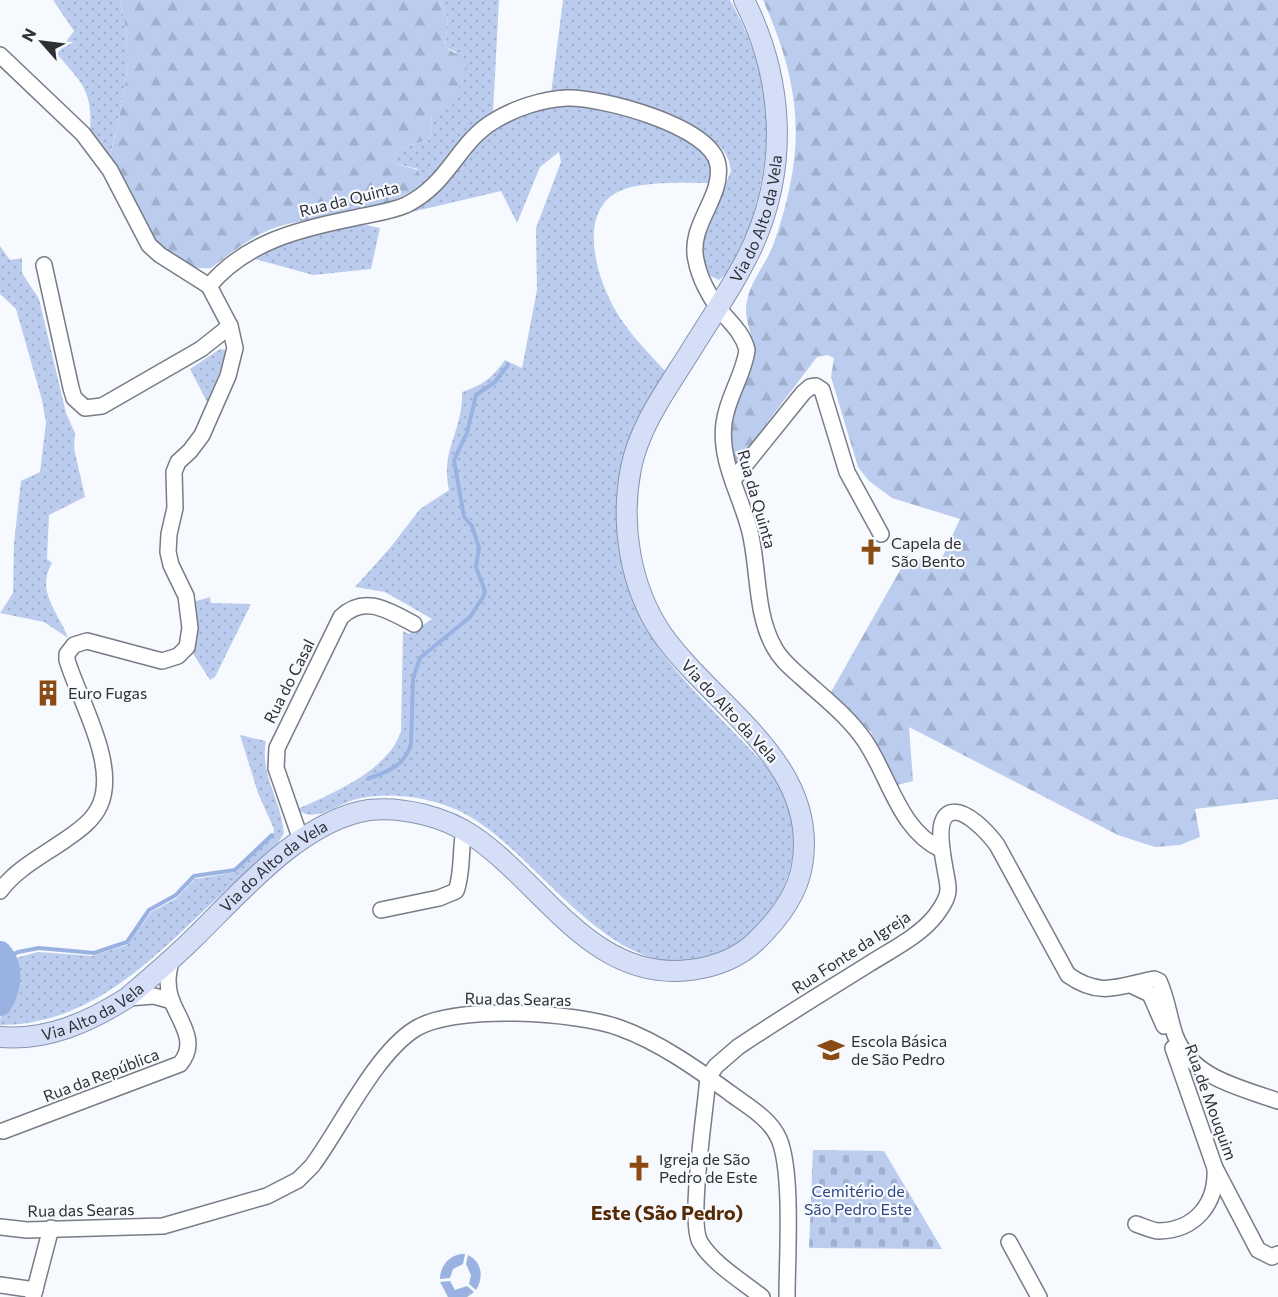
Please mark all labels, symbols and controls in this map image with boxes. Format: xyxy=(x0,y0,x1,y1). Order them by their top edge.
north arrow xyxy=(12,12,72,72)
text: N xyxy=(17,25,40,44)
street label: Via do Alto da Vela xyxy=(725,154,785,286)
street label: Rua da Quinta xyxy=(297,177,401,220)
street label: Rua da Quinta xyxy=(734,447,781,550)
place label: Capela de São Bento xyxy=(891,533,965,570)
church icon: Capela de São Bento xyxy=(856,537,886,567)
street label: Rua do Casal xyxy=(259,636,318,726)
street label: Via do Alto da Vela xyxy=(678,655,783,766)
building icon: Euro Fugas xyxy=(33,678,63,708)
place label: Euro Fugas xyxy=(68,683,147,702)
street label: Via do Alto da Vela xyxy=(215,816,330,916)
street label: Rua Fonte da Igreja xyxy=(788,906,913,997)
street label: Via Alto da Vela xyxy=(40,978,147,1044)
street label: Rua das Searas xyxy=(464,988,572,1009)
place label: Escola Básica de São Pedro xyxy=(851,1031,947,1068)
school or university icon: Escola Básica de São Pedro xyxy=(816,1035,846,1065)
street label: Rua de Mouquim xyxy=(1182,1041,1241,1162)
street label: Rua da República xyxy=(40,1044,161,1105)
place label: Igreja de São Pedro de Este xyxy=(659,1149,758,1186)
church icon: Igreja de São Pedro de Este xyxy=(624,1153,654,1183)
park label: Cemitério de São Pedro Este xyxy=(804,1181,912,1218)
street label: Rua das Searas xyxy=(27,1199,135,1220)
district label: Este (São Pedro) xyxy=(591,1200,743,1224)

